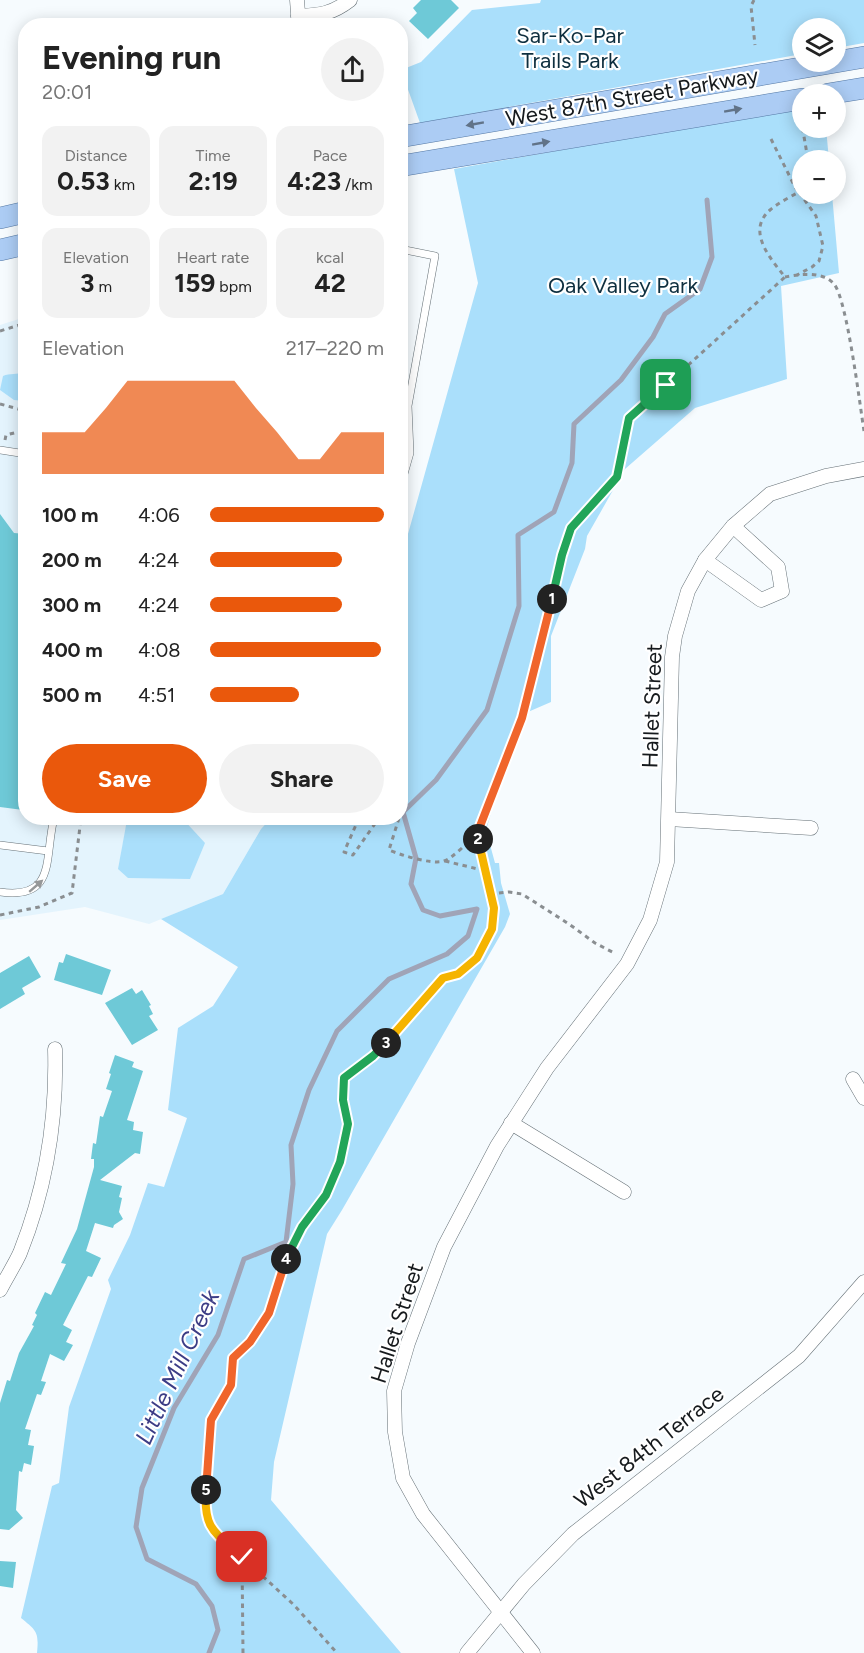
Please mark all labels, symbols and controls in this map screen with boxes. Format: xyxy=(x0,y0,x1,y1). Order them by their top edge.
map controls xyxy=(792,18,846,204)
button: layers xyxy=(792,18,846,72)
park label: Sar-Ko-Par Trails Park xyxy=(516,22,624,74)
text: Evening run xyxy=(42,38,221,77)
button: share xyxy=(321,38,384,101)
street label: West 87th Street Parkway xyxy=(504,61,761,133)
text: 20:01 xyxy=(42,80,92,104)
button: + xyxy=(792,84,846,138)
one-way arrow xyxy=(724,106,743,115)
one-way arrow xyxy=(466,120,485,129)
one-way arrow xyxy=(532,138,551,147)
text: Distance xyxy=(65,146,127,165)
text: Time xyxy=(196,146,230,165)
text: Pace xyxy=(313,146,347,165)
button: − xyxy=(792,150,846,204)
text: 0.53 xyxy=(57,165,110,197)
text: 2:19 xyxy=(189,165,237,197)
text: 4:23 xyxy=(287,165,341,197)
text: km xyxy=(110,175,135,194)
text: /km xyxy=(341,175,373,194)
text: Elevation xyxy=(63,248,129,267)
text: Heart rate xyxy=(177,248,249,267)
text: kcal xyxy=(316,248,344,267)
text: 3 xyxy=(80,267,94,299)
text: 159 xyxy=(174,267,215,299)
text: 42 xyxy=(314,267,346,299)
park label: Oak Valley Park xyxy=(548,272,698,299)
text: m xyxy=(94,277,112,296)
text: bpm xyxy=(215,277,252,296)
text: Elevation xyxy=(42,336,124,360)
text: 217–220 m xyxy=(286,336,384,360)
pin xyxy=(640,359,691,410)
icon: arrive xyxy=(649,368,682,401)
text: 100 m xyxy=(42,503,99,527)
text: 4:06 xyxy=(138,503,180,527)
text: 200 m xyxy=(42,548,102,572)
text: 4:24 xyxy=(138,548,179,572)
pin: 1 xyxy=(537,584,567,614)
text: 1 xyxy=(549,589,555,608)
text: 300 m xyxy=(42,593,101,617)
text: 4:24 xyxy=(138,593,179,617)
text: 400 m xyxy=(42,638,103,662)
text: 4:08 xyxy=(138,638,181,662)
street label: Hallet Street xyxy=(636,643,668,769)
text: 500 m xyxy=(42,683,102,707)
text: 4:51 xyxy=(138,683,175,707)
button: Save xyxy=(42,744,207,813)
button: Share xyxy=(219,744,384,813)
pin: 2 xyxy=(463,824,493,854)
text: 2 xyxy=(473,829,483,848)
one-way arrow xyxy=(28,879,43,893)
pin: 3 xyxy=(371,1028,401,1058)
text: 3 xyxy=(382,1033,390,1052)
pin: 4 xyxy=(271,1244,301,1274)
text: 4 xyxy=(281,1249,291,1268)
street label: Hallet Street xyxy=(365,1259,429,1387)
water label: Little Mill Creek xyxy=(129,1284,226,1449)
street label: West 84th Terrace xyxy=(569,1380,729,1514)
pin: 5 xyxy=(191,1475,221,1505)
text: 5 xyxy=(201,1480,211,1499)
pin xyxy=(216,1531,267,1582)
icon: check xyxy=(225,1540,258,1573)

